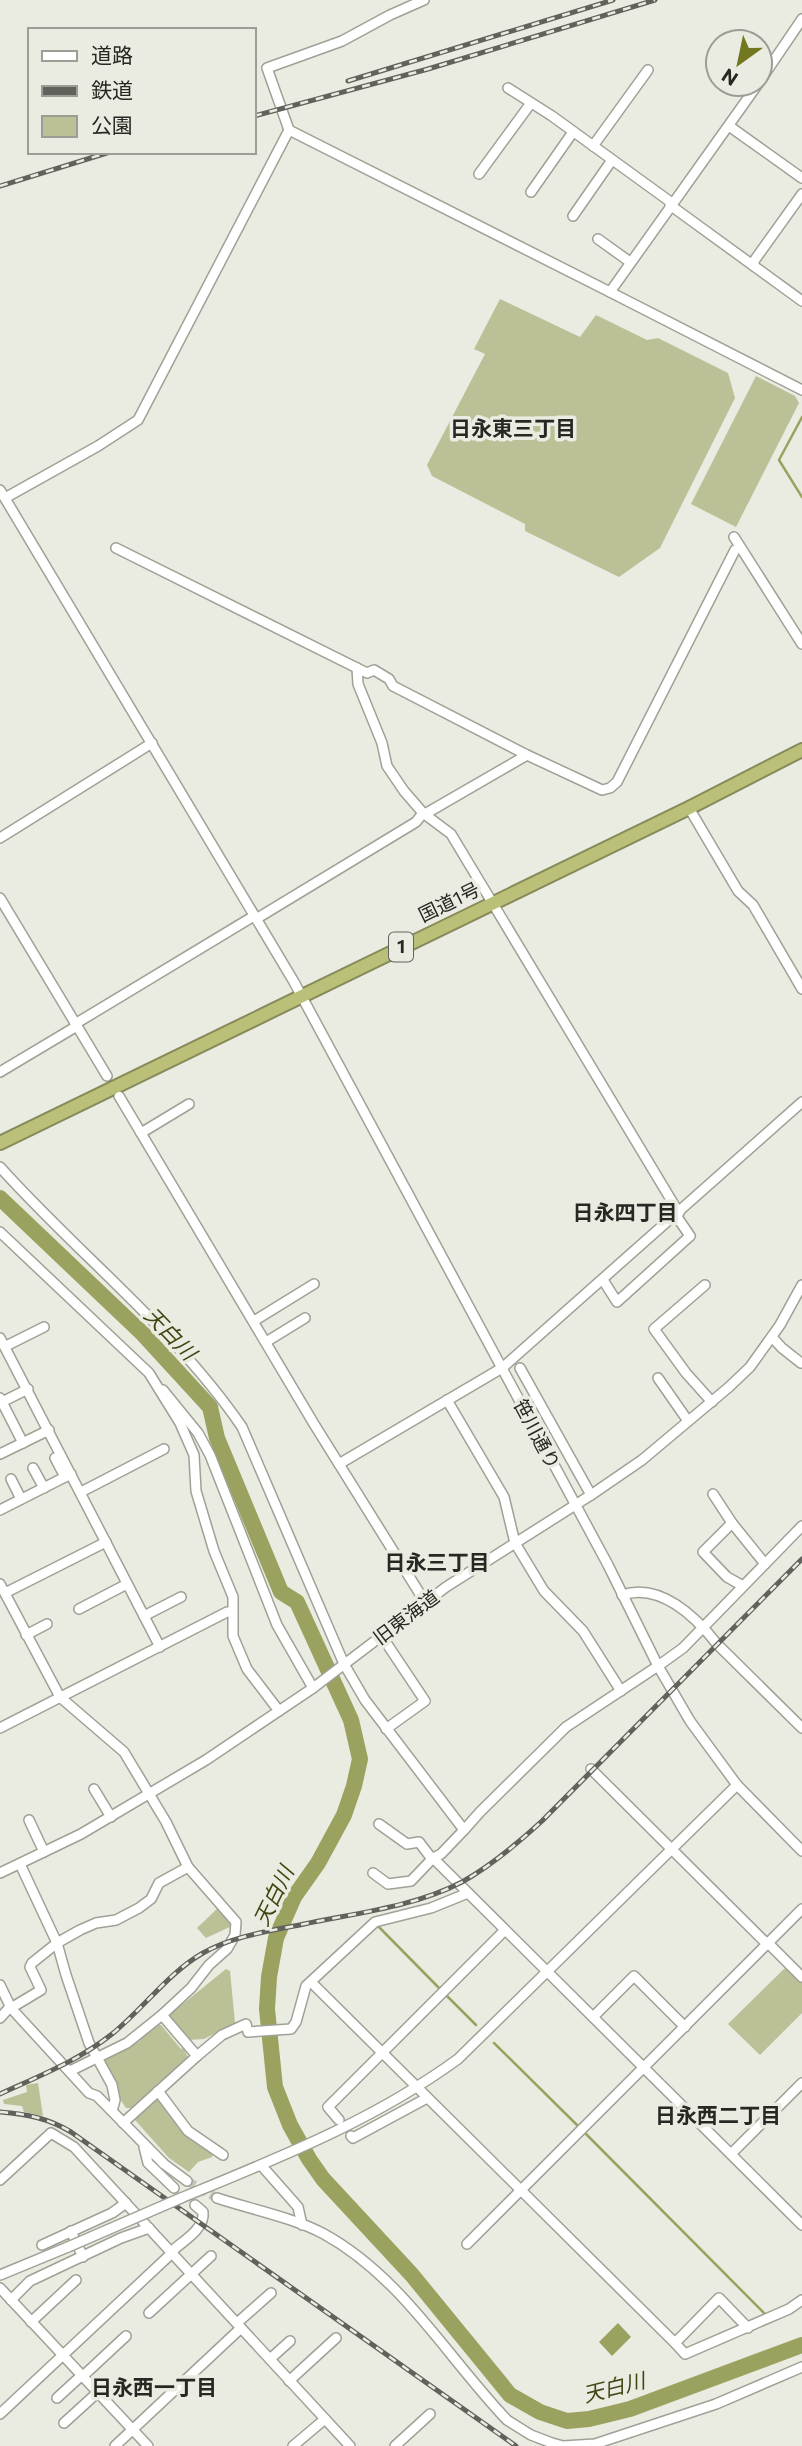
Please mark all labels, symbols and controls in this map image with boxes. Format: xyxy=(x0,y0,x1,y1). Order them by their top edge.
legend xyxy=(28,28,256,154)
north arrow xyxy=(704,28,774,98)
text: 道路 xyxy=(91,42,133,67)
text: N xyxy=(717,64,742,91)
text: 鉄道 xyxy=(91,77,133,102)
text: 公園 xyxy=(91,112,133,137)
district label: 日永東三丁目 xyxy=(450,415,576,440)
street label: 国道1号 xyxy=(414,877,483,926)
road number: 1 xyxy=(389,932,413,962)
district label: 日永四丁目 xyxy=(573,1199,678,1224)
water label: 天白川 xyxy=(140,1302,203,1366)
street label: 笹川通り xyxy=(509,1395,565,1473)
district label: 日永三丁目 xyxy=(385,1549,490,1574)
street label: 旧東海道 xyxy=(368,1585,443,1649)
water label: 天白川 xyxy=(248,1860,299,1929)
district label: 日永西二丁目 xyxy=(655,2102,781,2127)
water label: 天白川 xyxy=(580,2366,649,2406)
district label: 日永西一丁目 xyxy=(91,2374,217,2399)

